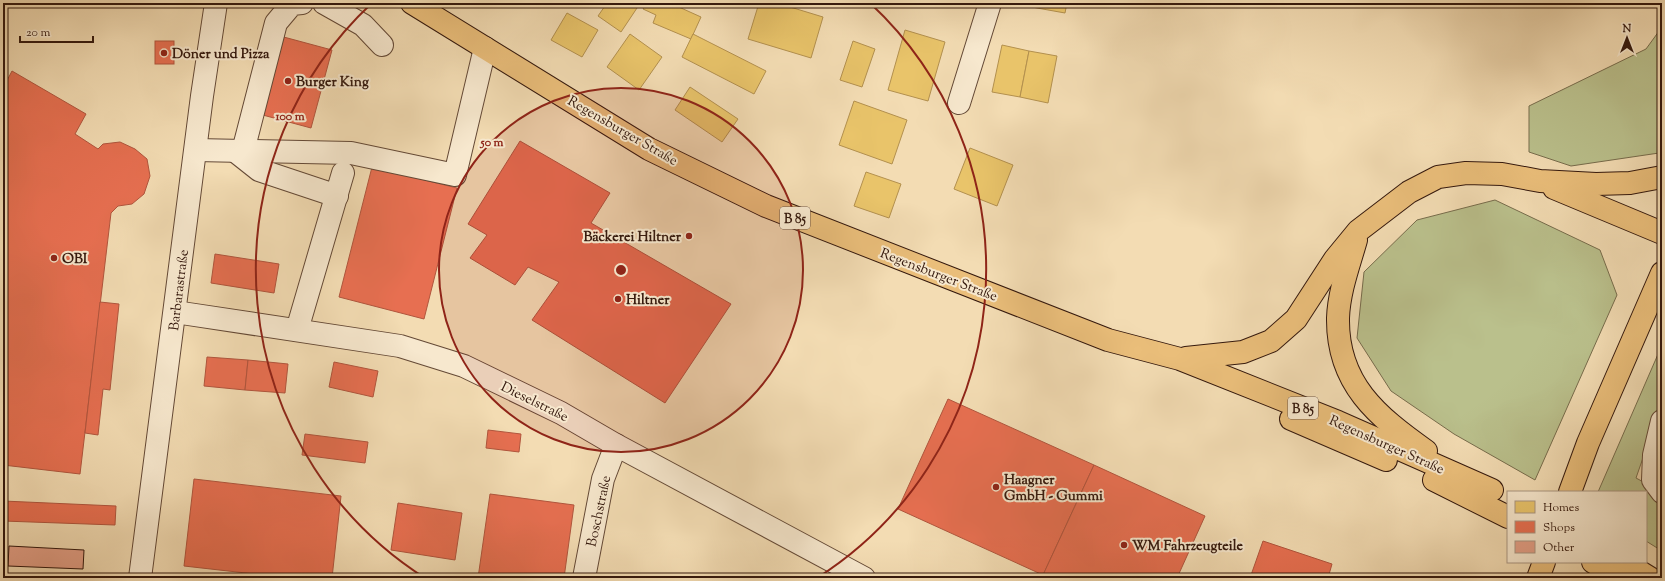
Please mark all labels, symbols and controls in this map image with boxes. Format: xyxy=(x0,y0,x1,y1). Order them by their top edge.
scale bar xyxy=(20,18,93,44)
north arrow xyxy=(1607,18,1647,58)
text: N xyxy=(1622,21,1632,37)
text: 20 m xyxy=(26,24,51,42)
place label: Döner und Pizza xyxy=(172,45,270,65)
marker: Döner und Pizza xyxy=(159,48,169,58)
place label: Burger King xyxy=(296,73,369,93)
marker: Burger King xyxy=(283,76,293,86)
street label: Regensburger Straße xyxy=(563,92,681,171)
text: 100 m xyxy=(274,108,305,126)
text: 50 m xyxy=(480,134,504,152)
road number: B 85 xyxy=(780,207,810,229)
place label: Bäckerei Hiltner xyxy=(584,228,682,248)
marker: Bäckerei Hiltner xyxy=(684,231,694,241)
street label: Regensburger Straße xyxy=(877,244,1000,307)
street label: Barbarastraße xyxy=(165,248,195,332)
place label: OBI xyxy=(62,250,88,270)
marker: OBI xyxy=(49,253,59,263)
centre of rings xyxy=(614,263,628,277)
place label: Hiltner xyxy=(626,291,670,311)
marker: Hiltner xyxy=(613,294,623,304)
street label: Dieselstraße xyxy=(497,378,571,428)
road number: B 85 xyxy=(1288,397,1318,419)
street label: Regensburger Straße xyxy=(1325,411,1447,480)
place label: Haagner GmbH - Gummi xyxy=(1004,471,1103,507)
street label: Boschstraße xyxy=(583,474,617,549)
marker: Haagner GmbH - Gummi xyxy=(991,482,1001,492)
legend xyxy=(1507,491,1647,563)
text: Homes xyxy=(1543,499,1579,517)
text: Shops xyxy=(1543,519,1575,537)
place label: WM Fahrzeugteile xyxy=(1132,537,1243,557)
text: Other xyxy=(1543,539,1575,557)
marker: WM Fahrzeugteile xyxy=(1119,540,1129,550)

